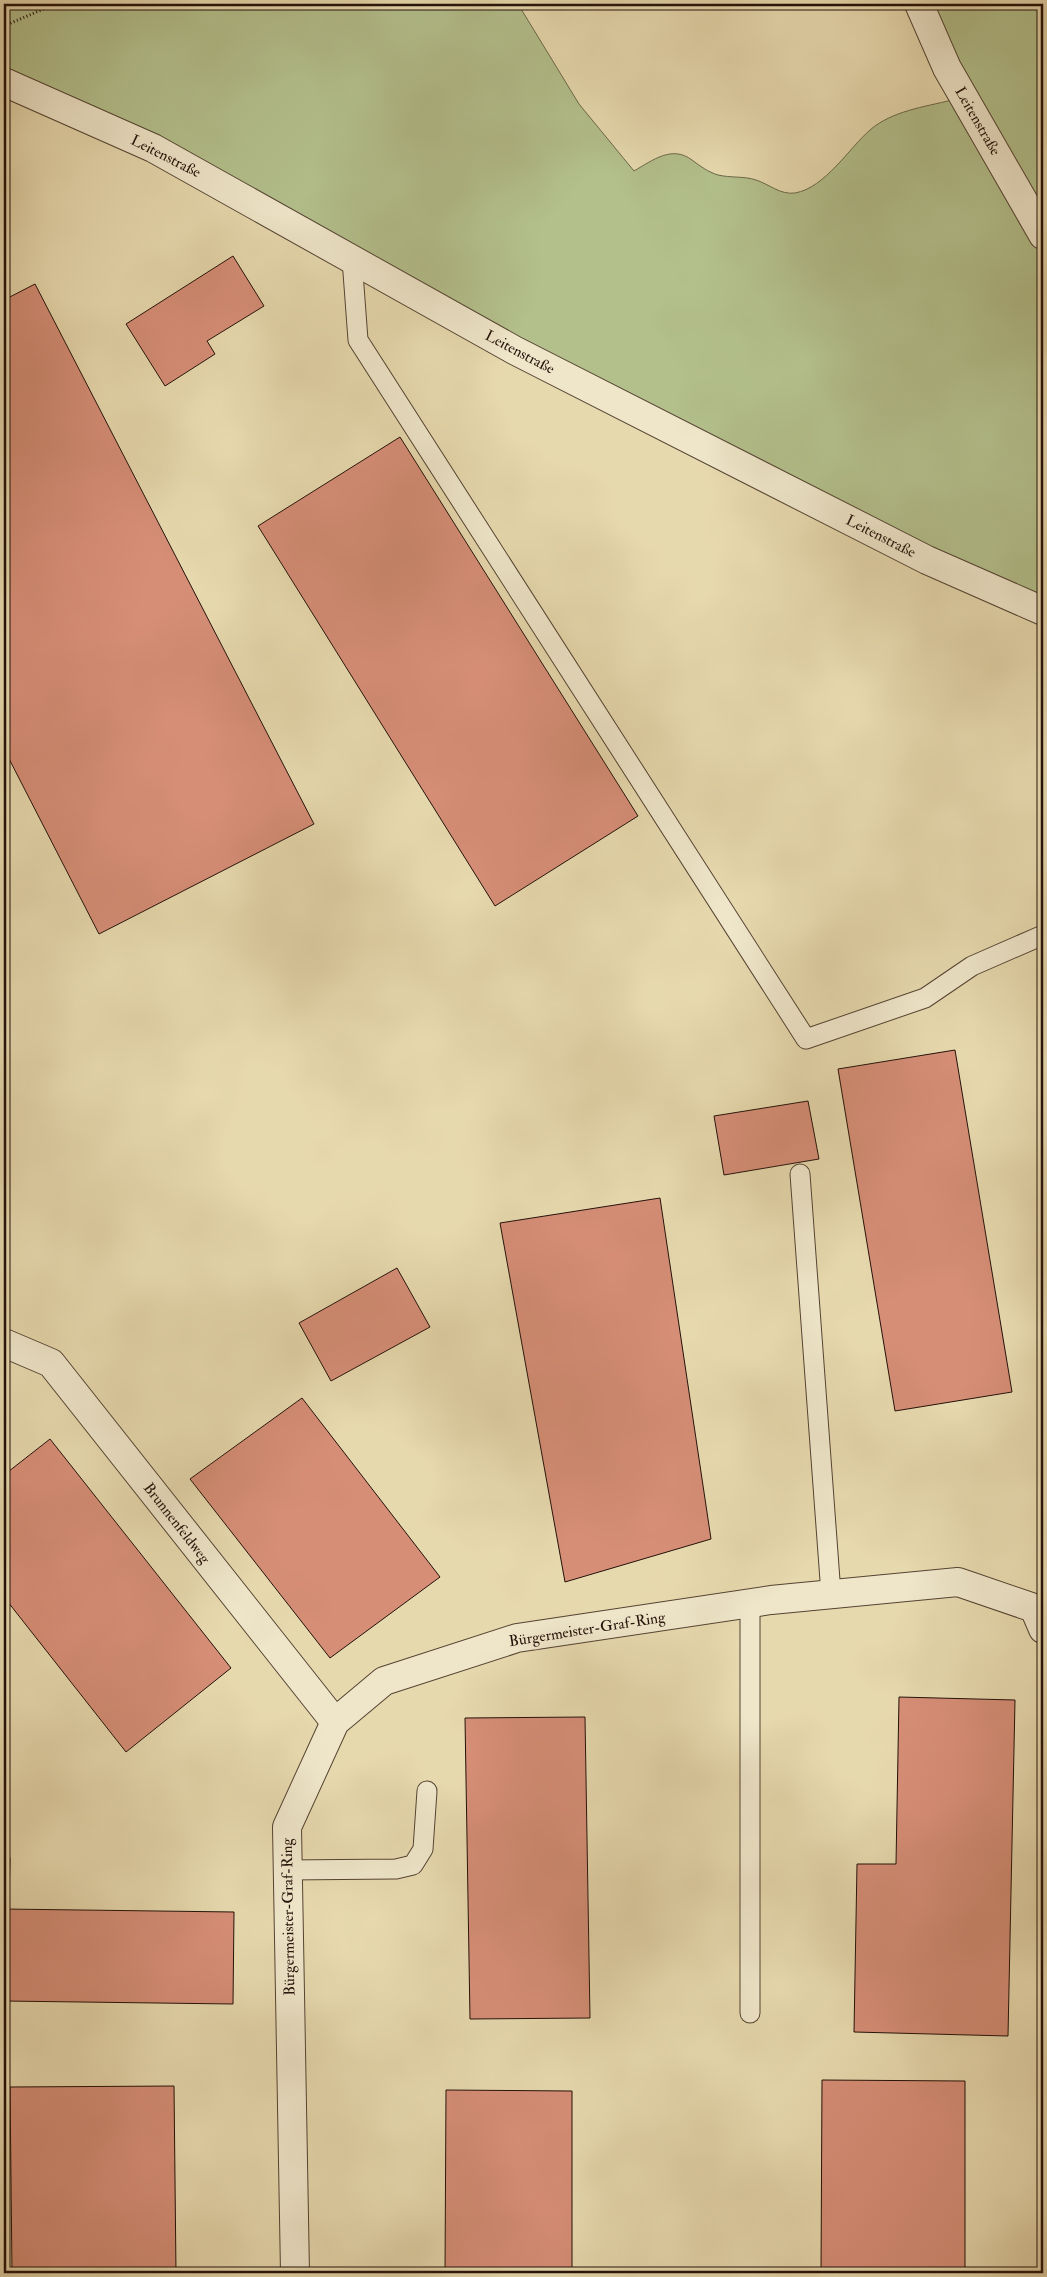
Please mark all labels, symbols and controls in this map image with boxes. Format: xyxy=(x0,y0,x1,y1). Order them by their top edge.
street label: Leitenstraße xyxy=(950,84,1005,159)
street label: Leitenstraße xyxy=(128,131,204,182)
street label: Leitenstraße xyxy=(482,326,558,379)
street label: Leitenstraße xyxy=(843,511,919,562)
street label: Brunnenfeldweg xyxy=(139,1479,214,1568)
street label: Bürgermeister-Graf-Ring xyxy=(508,1608,667,1651)
street label: Bürgermeister-Graf-Ring xyxy=(278,1837,299,1996)

